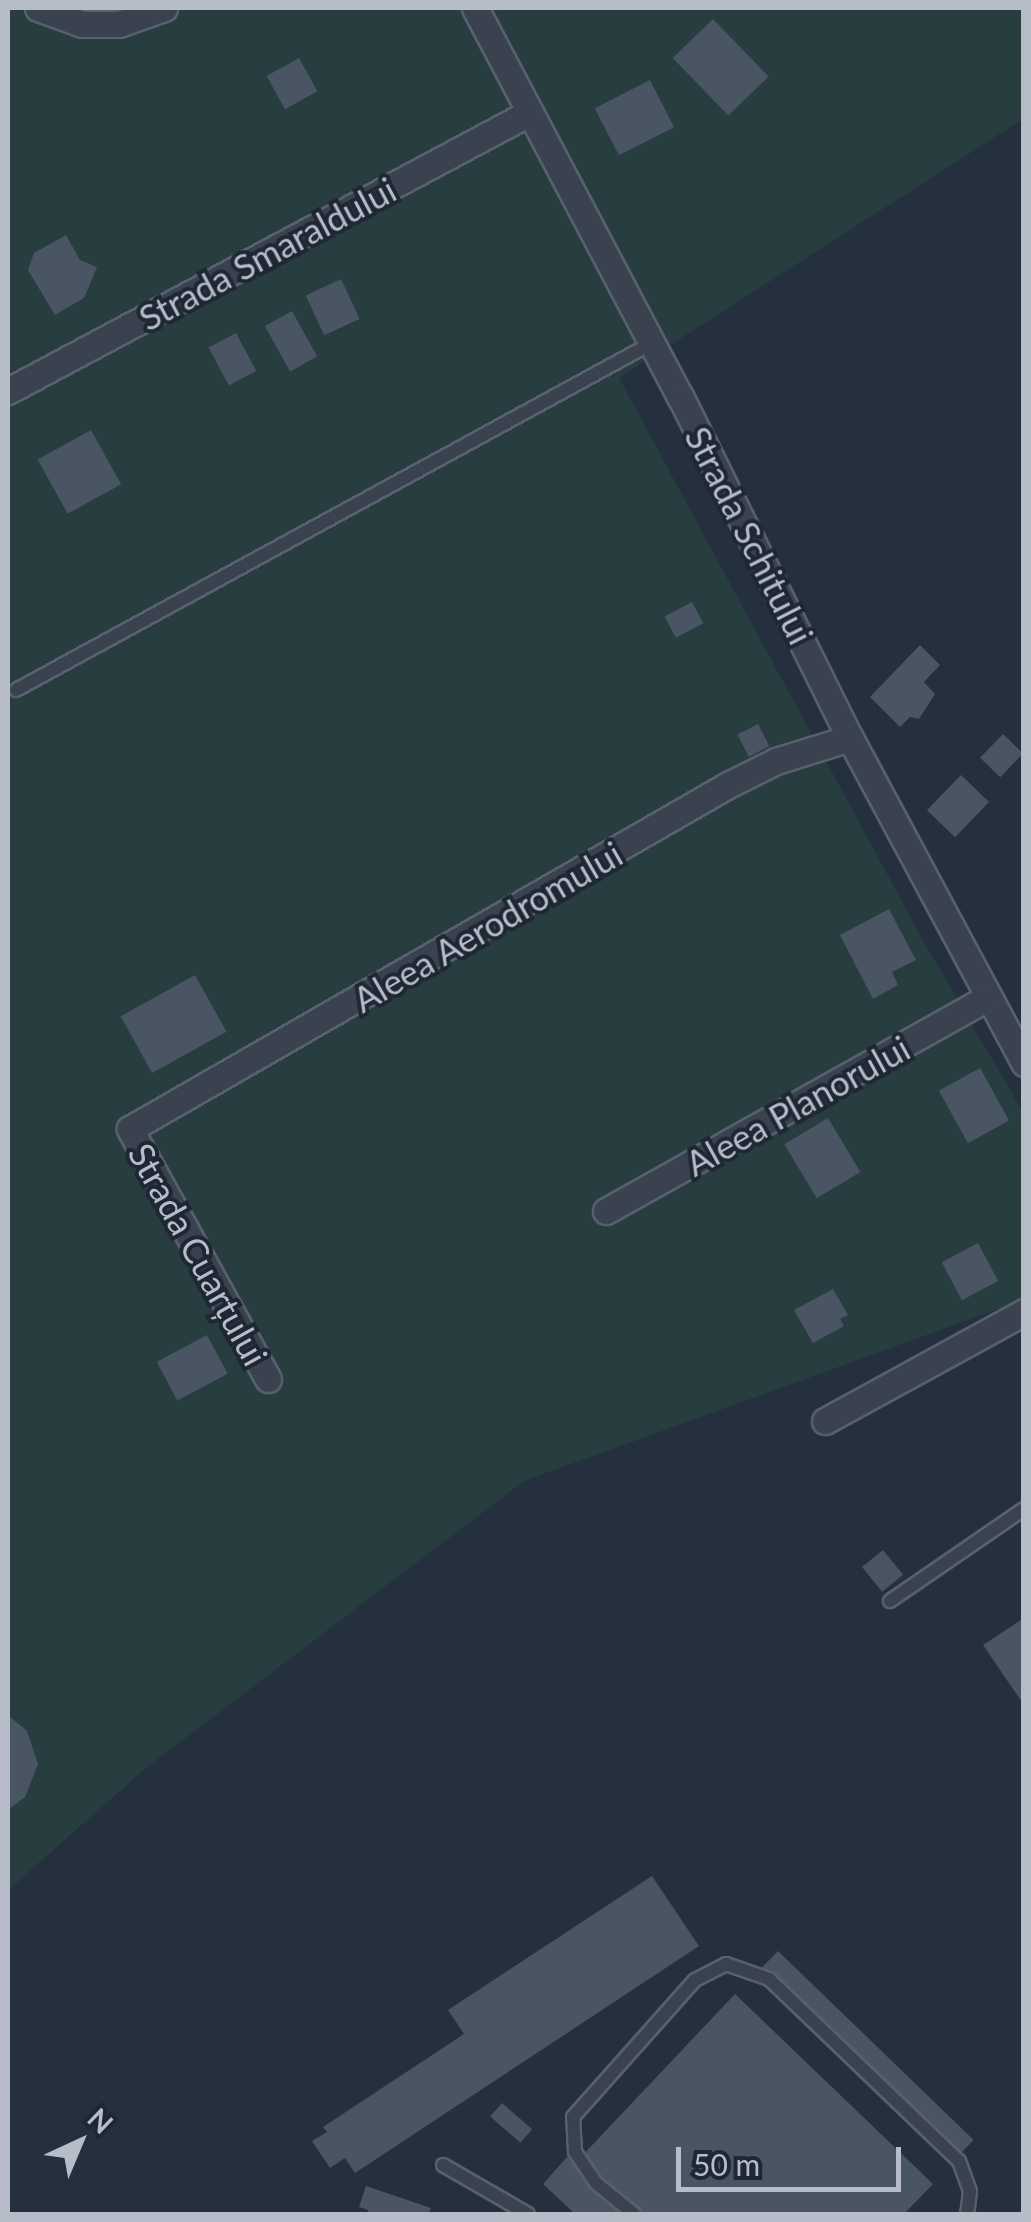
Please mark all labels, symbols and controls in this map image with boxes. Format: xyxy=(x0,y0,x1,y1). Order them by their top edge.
street label: Strada Smaraldului xyxy=(131,168,403,338)
street label: Strada Schitului xyxy=(677,419,823,651)
street label: Aleea Aerodromului xyxy=(345,832,629,1020)
street label: Aleea Planorului xyxy=(678,1026,916,1184)
street label: Strada Cuarțului xyxy=(121,1136,277,1372)
north arrow xyxy=(30,2092,130,2192)
text: N xyxy=(81,2101,120,2140)
scale bar xyxy=(681,2127,906,2189)
text: 50 m xyxy=(693,2146,760,2182)

